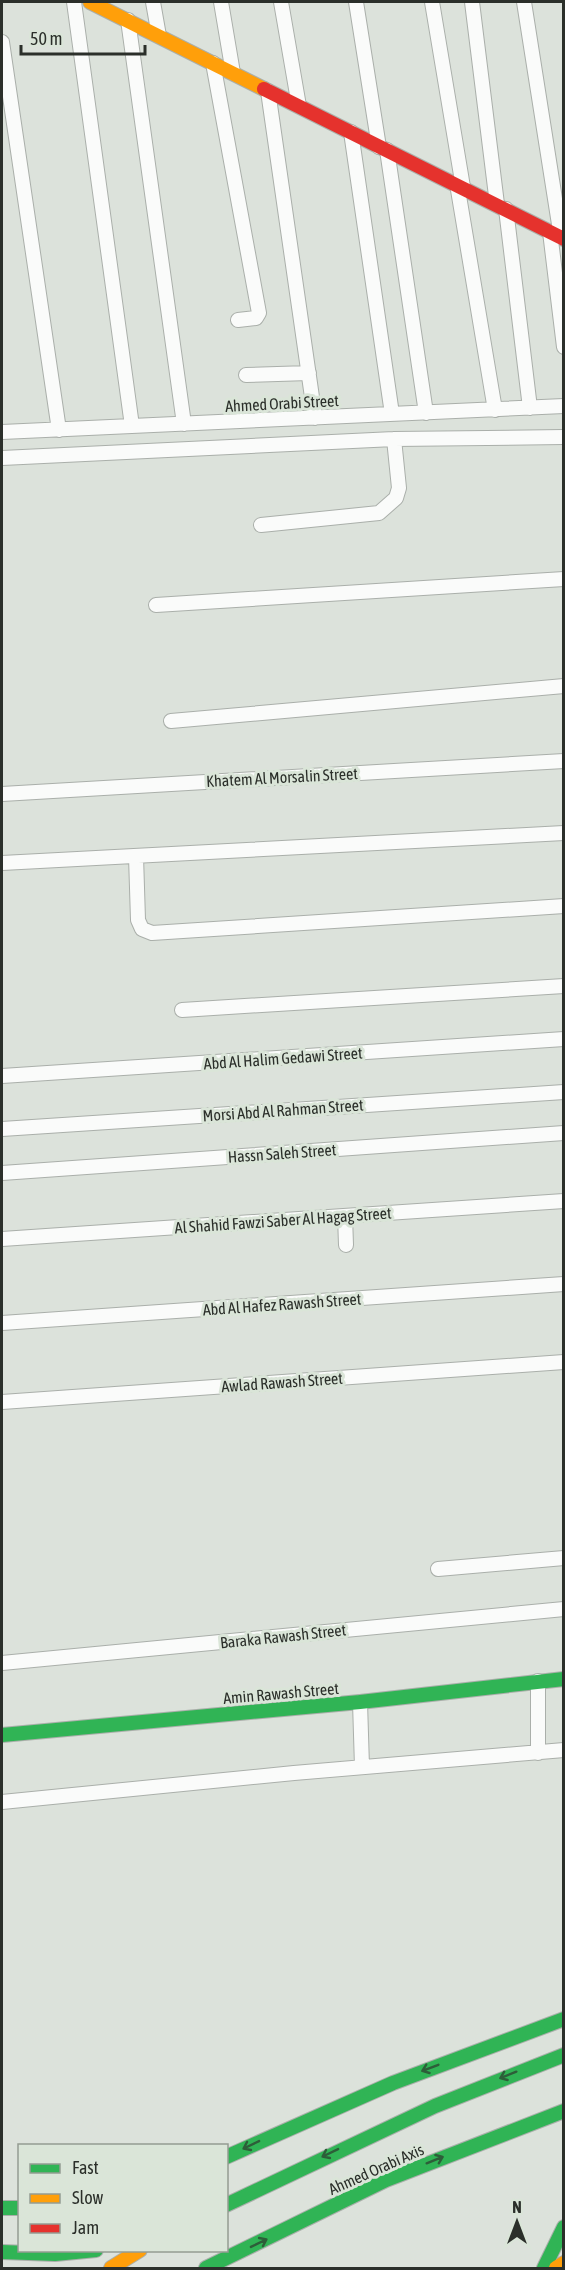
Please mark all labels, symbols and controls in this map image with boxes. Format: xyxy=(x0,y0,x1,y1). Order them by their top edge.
scale bar xyxy=(21,18,146,56)
text: 50 m xyxy=(30,28,62,49)
street label: Ahmed Orabi Street xyxy=(225,391,340,415)
street label: Khatem Al Morsalin Street xyxy=(206,764,359,790)
street label: Abd Al Halim Gedawi Street xyxy=(203,1043,363,1073)
street label: Morsi Abd Al Rahman Street xyxy=(202,1095,364,1125)
street label: Hassn Saleh Street xyxy=(227,1140,337,1166)
street label: Al Shahid Fawzi Saber Al Hagag Street xyxy=(174,1203,392,1238)
street label: Abd Al Hafez Rawash Street xyxy=(202,1289,362,1319)
street label: Awlad Rawash Street xyxy=(221,1369,344,1395)
street label: Baraka Rawash Street xyxy=(219,1620,347,1652)
street label: Amin Rawash Street xyxy=(222,1679,340,1707)
one-way arrow xyxy=(421,2063,439,2074)
one-way arrow xyxy=(500,2070,518,2081)
one-way arrow xyxy=(242,2140,260,2152)
street label: Ahmed Orabi Axis xyxy=(326,2140,427,2198)
legend xyxy=(18,2144,228,2252)
one-way arrow xyxy=(321,2148,339,2160)
one-way arrow xyxy=(425,2154,444,2165)
text: Fast xyxy=(72,2157,99,2178)
text: Slow xyxy=(72,2187,103,2208)
north arrow xyxy=(487,2192,547,2252)
text: N xyxy=(512,2198,522,2216)
text: Jam xyxy=(72,2217,99,2238)
one-way arrow xyxy=(249,2236,267,2248)

